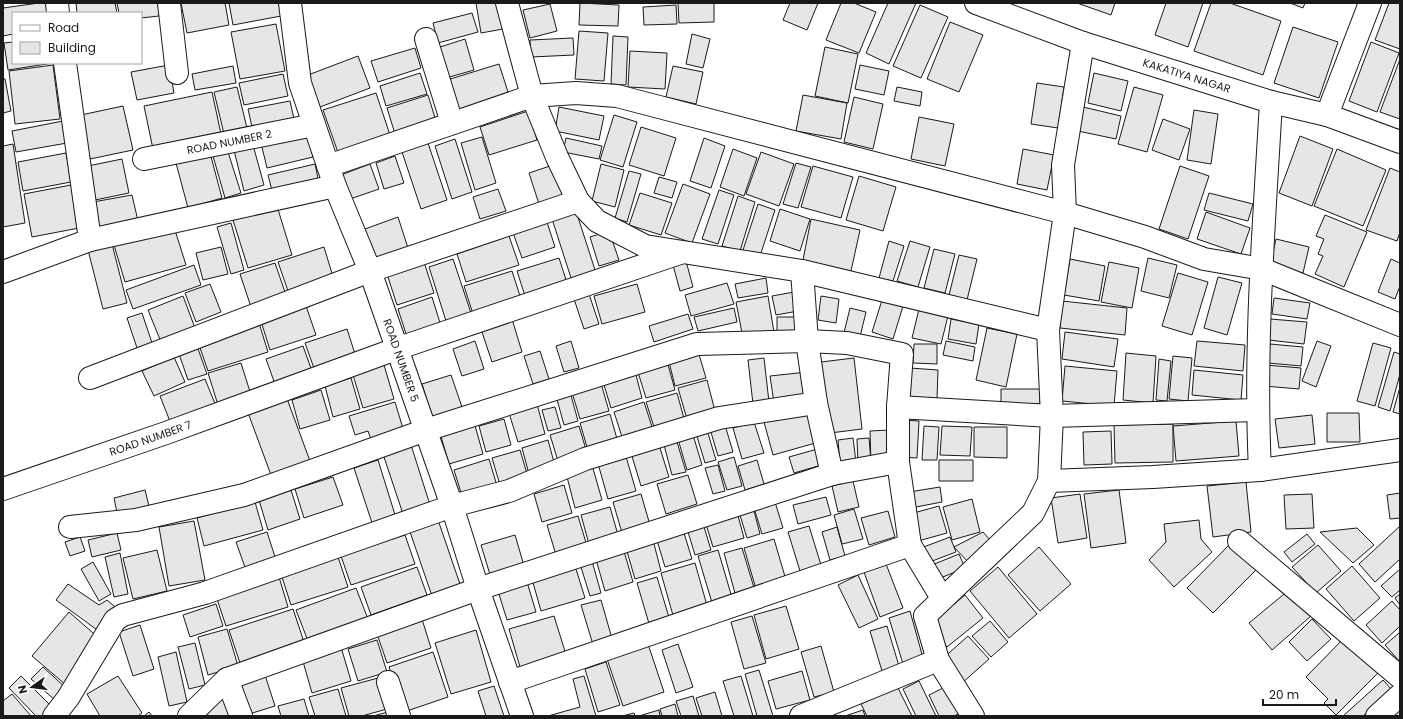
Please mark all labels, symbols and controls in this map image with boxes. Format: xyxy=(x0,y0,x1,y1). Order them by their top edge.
legend xyxy=(12,12,142,64)
text: Road xyxy=(48,19,79,36)
text: Building xyxy=(48,39,96,56)
street label: KAKATIYA NAGAR xyxy=(1141,54,1233,97)
street label: ROAD NUMBER 2 xyxy=(185,126,273,158)
street label: ROAD NUMBER 5 xyxy=(379,317,423,404)
street label: ROAD NUMBER 7 xyxy=(107,416,194,460)
north arrow xyxy=(12,667,52,707)
scale bar xyxy=(1263,681,1336,707)
text: N xyxy=(14,683,31,695)
text: 20 m xyxy=(1269,686,1299,703)

